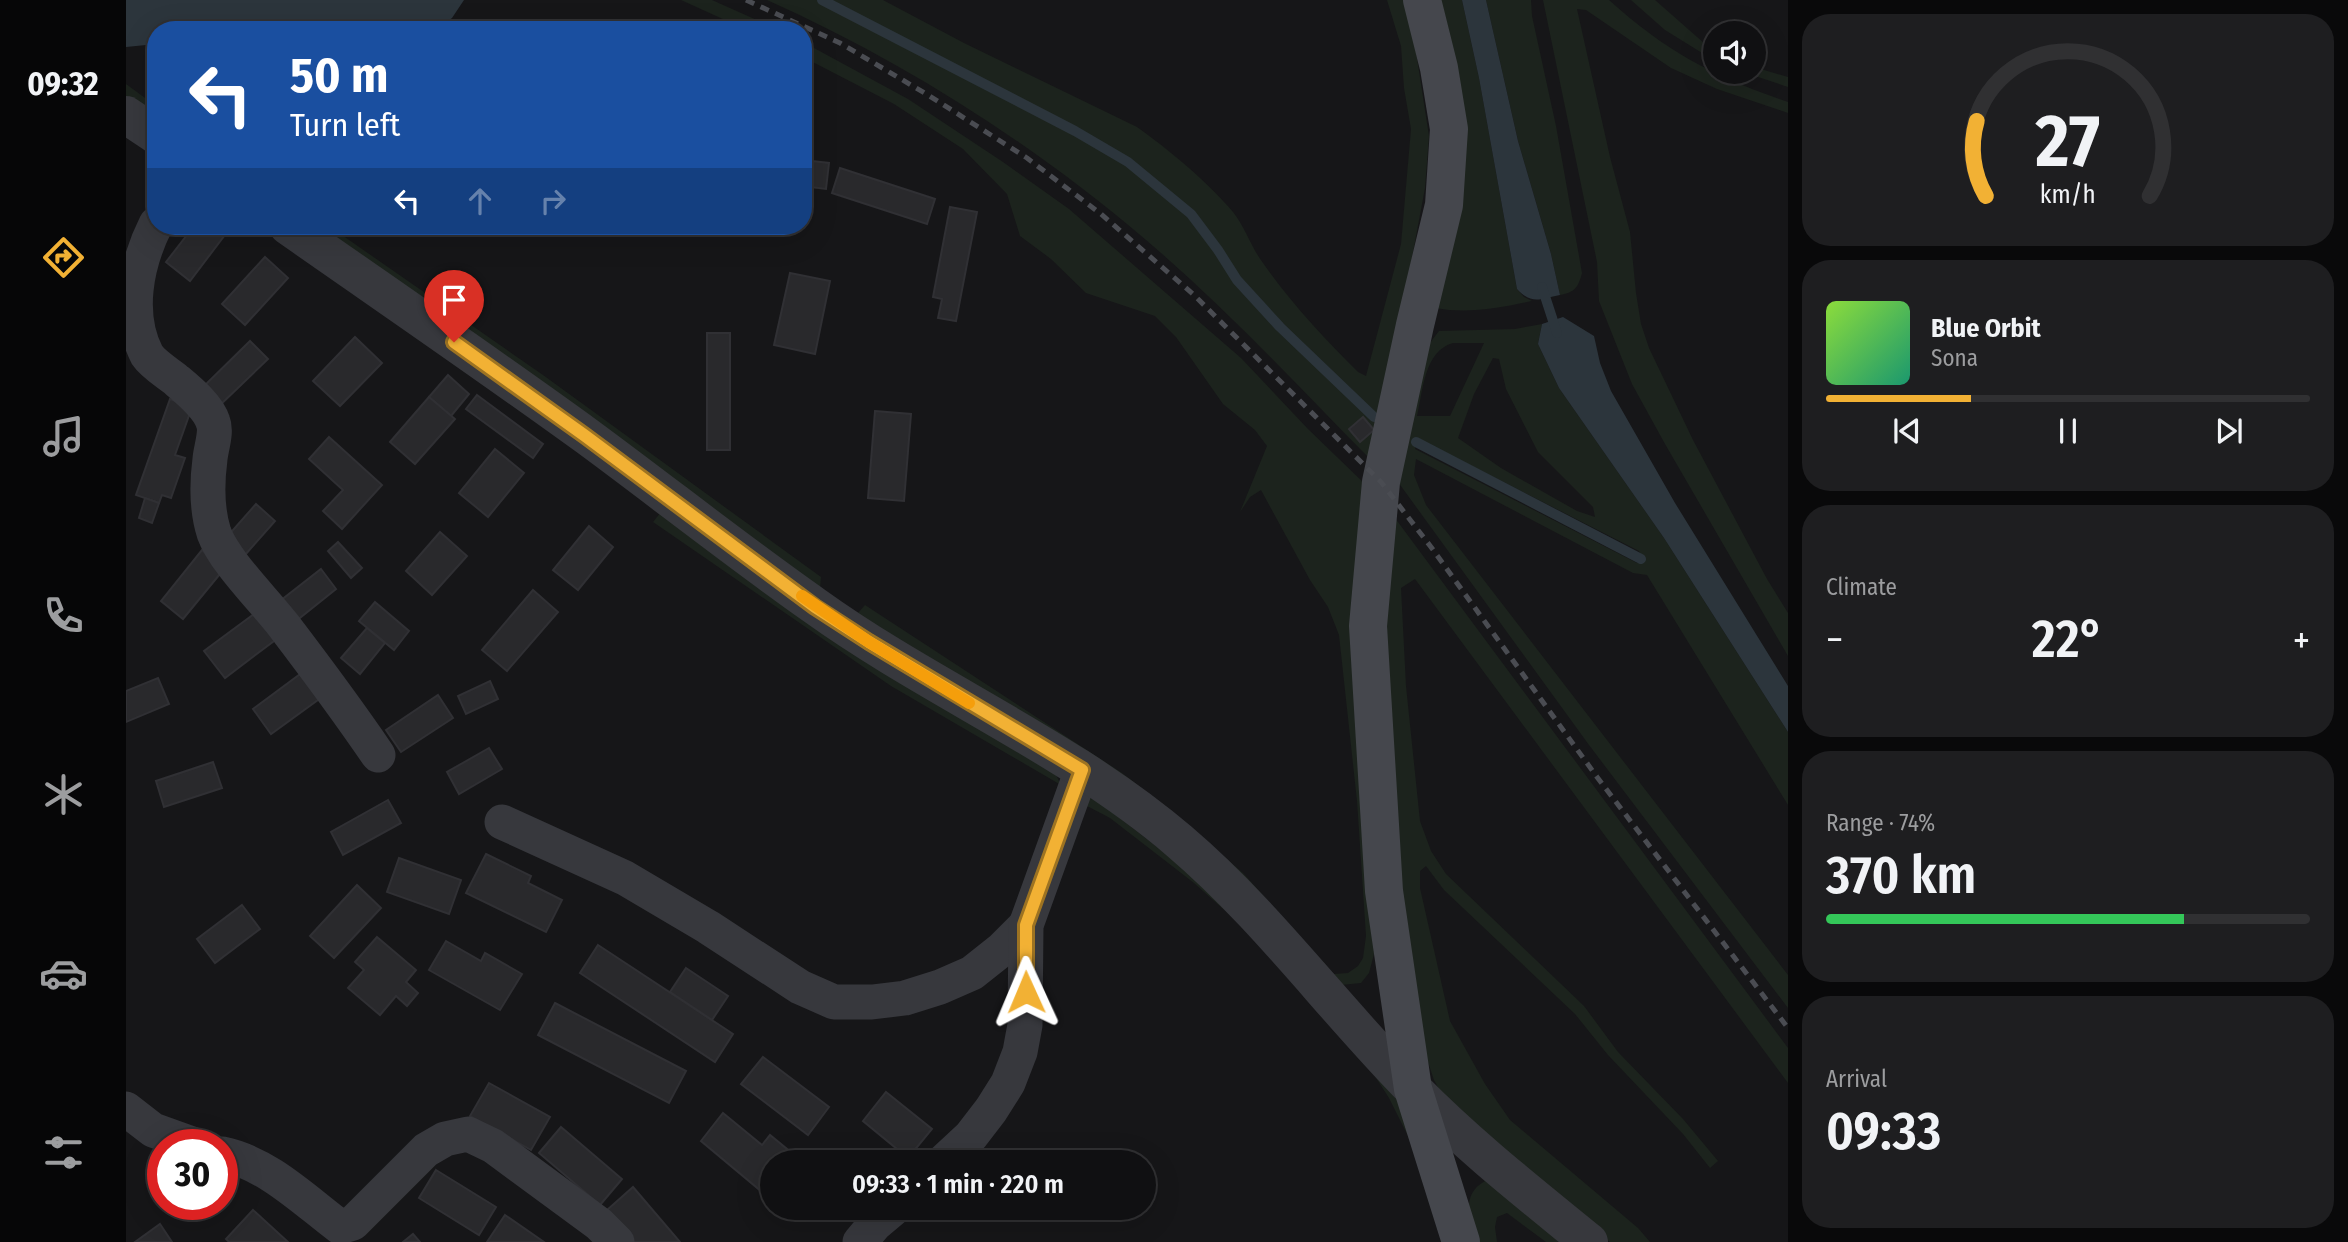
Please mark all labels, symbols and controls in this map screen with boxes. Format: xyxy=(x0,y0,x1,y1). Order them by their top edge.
map controls xyxy=(1703,21,1766,84)
button: sound xyxy=(1703,21,1766,84)
text: 50 m xyxy=(290,46,388,105)
icon: left xyxy=(175,49,266,140)
text: 09:32 xyxy=(27,65,99,103)
text: 27 xyxy=(2035,98,2100,185)
text: Turn left xyxy=(290,106,400,144)
text: km/h xyxy=(2040,180,2096,210)
icon: left xyxy=(388,182,426,220)
icon: ahead xyxy=(461,182,499,220)
icon: right xyxy=(534,182,572,220)
icon: directions xyxy=(39,233,88,282)
pin xyxy=(424,270,484,342)
icon: arrive xyxy=(435,281,473,319)
text: Blue Orbit xyxy=(1931,313,2041,344)
text: Sona xyxy=(1931,344,1978,372)
icon: music xyxy=(39,412,88,461)
icon: previous xyxy=(1888,412,1926,450)
icon: pause xyxy=(2049,412,2087,450)
icon: next xyxy=(2210,412,2248,450)
text: Climate xyxy=(1826,573,1897,601)
icon: phone xyxy=(39,591,88,640)
text: 22° xyxy=(2032,608,2104,671)
text: − xyxy=(1826,617,1843,663)
text: + xyxy=(2293,617,2310,663)
icon: climate xyxy=(39,770,88,819)
text: Range · 74% xyxy=(1826,809,1935,837)
text: 370 km xyxy=(1826,844,1976,907)
icon: car xyxy=(39,949,88,998)
position arrow xyxy=(989,955,1063,1029)
text: Arrival xyxy=(1826,1065,1887,1093)
text: 09:33 xyxy=(1826,1100,1941,1163)
icon: filters xyxy=(39,1128,88,1177)
speed limit sign: 30 xyxy=(147,1129,238,1220)
text: 09:33 · 1 min · 220 m xyxy=(852,1169,1064,1200)

